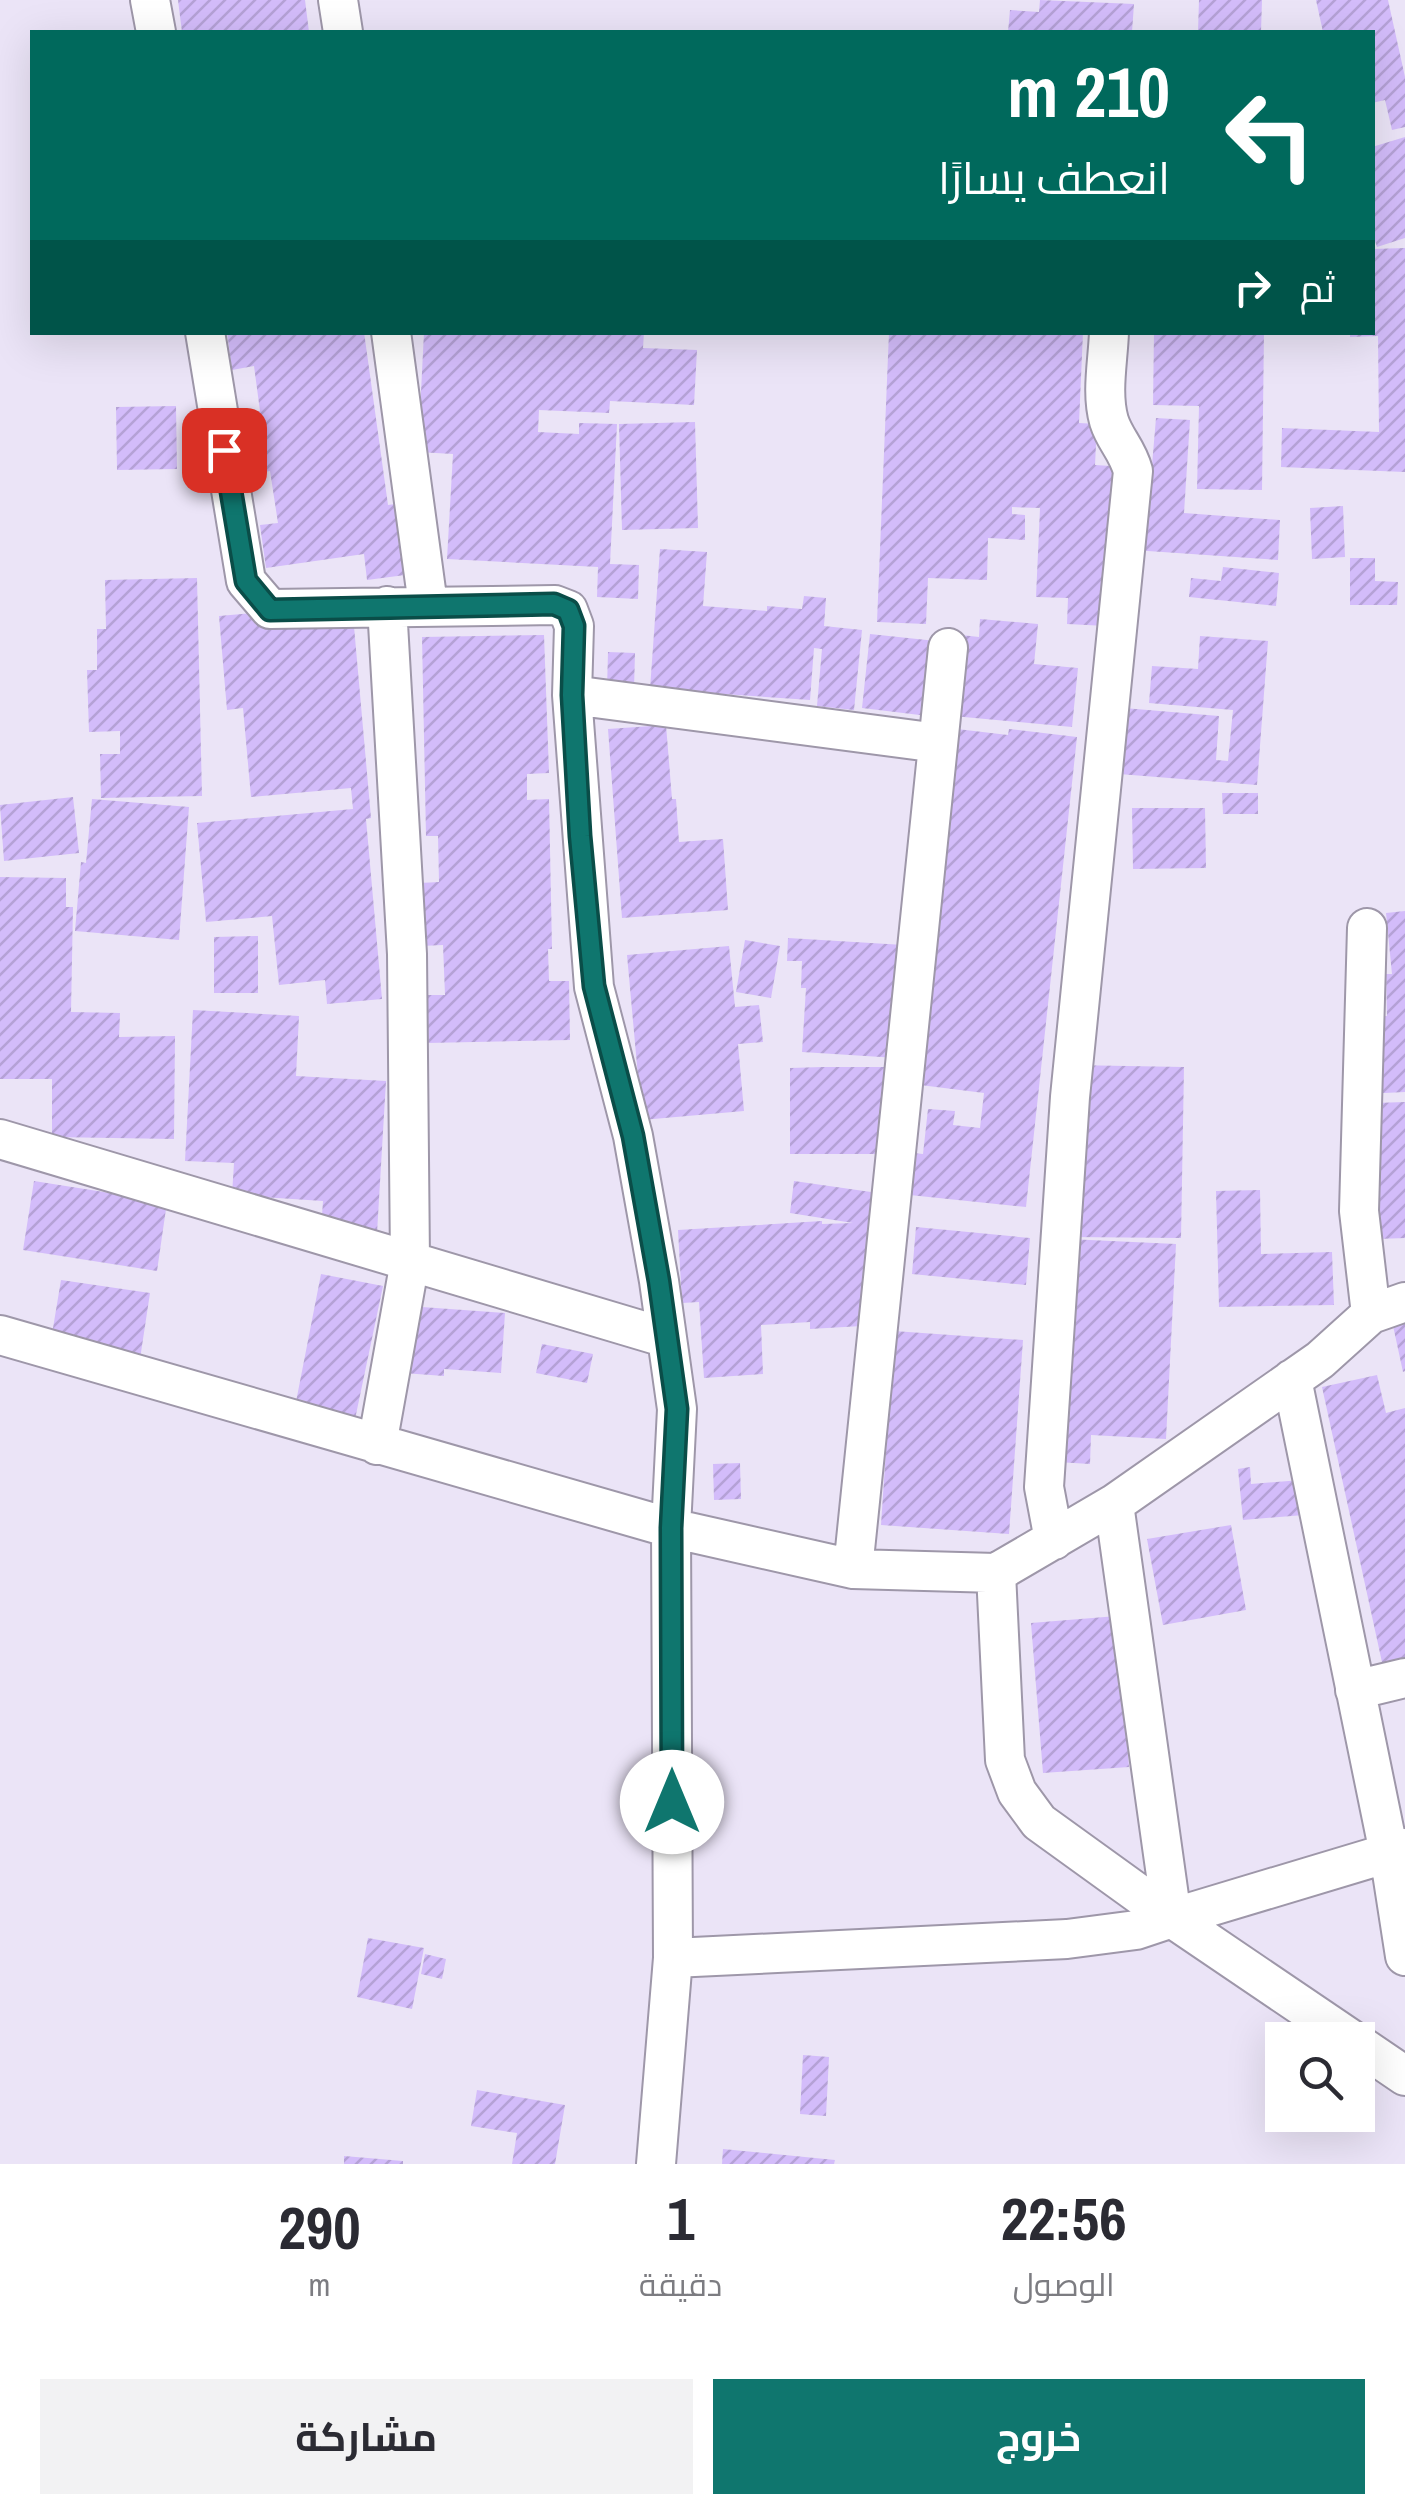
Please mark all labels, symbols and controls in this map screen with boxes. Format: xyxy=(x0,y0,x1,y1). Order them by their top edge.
text: 210 m xyxy=(1007,45,1170,139)
icon: left xyxy=(1205,70,1335,200)
text: انعطف يسارًا xyxy=(938,147,1170,208)
icon: right xyxy=(1225,260,1280,315)
text: ثم xyxy=(1300,263,1335,314)
pin xyxy=(182,408,267,493)
icon: arrive xyxy=(197,423,252,478)
position arrow xyxy=(620,1750,724,1854)
map controls xyxy=(1265,2022,1375,2132)
button: search xyxy=(1265,2022,1375,2132)
text: 1 xyxy=(667,2178,694,2259)
text: 22:56 xyxy=(1001,2178,1127,2259)
text: 290 xyxy=(278,2187,361,2268)
text: m xyxy=(309,2263,330,2306)
text: دقيقة xyxy=(639,2263,722,2306)
text: الوصول xyxy=(1013,2263,1115,2306)
button: مشاركة xyxy=(40,2379,693,2494)
button: خروج xyxy=(713,2379,1365,2494)

